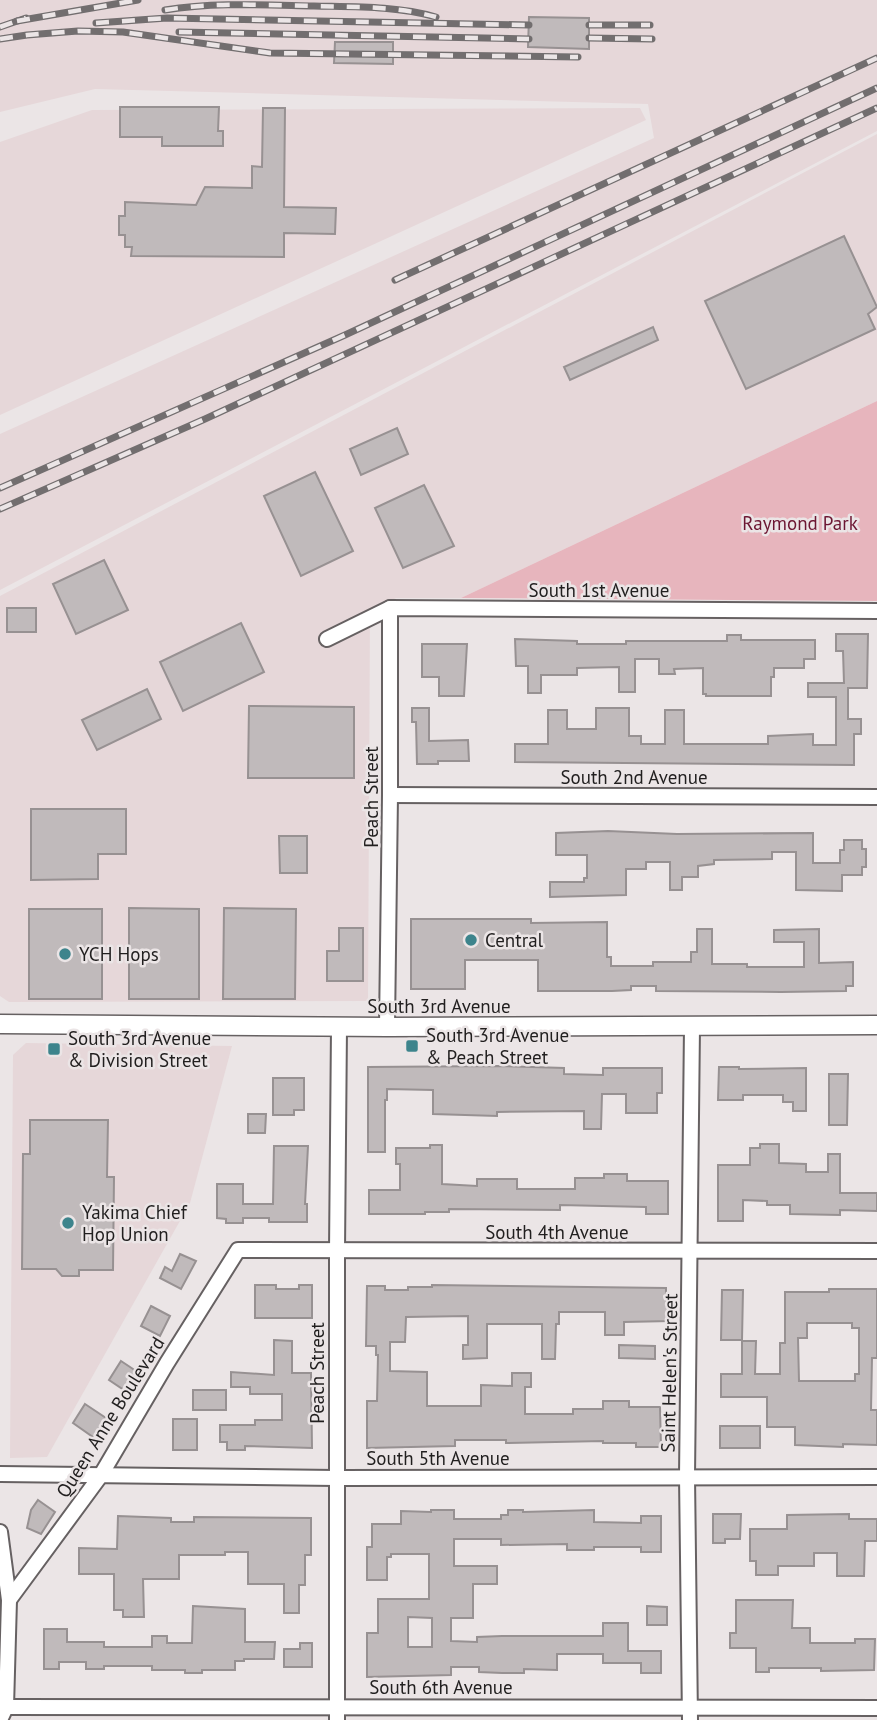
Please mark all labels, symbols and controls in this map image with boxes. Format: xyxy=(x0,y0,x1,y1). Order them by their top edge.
park label: Raymond Park xyxy=(742,511,858,535)
street label: South 1st Avenue xyxy=(528,578,670,602)
street label: Peach Street xyxy=(359,746,383,848)
street label: South 2nd Avenue xyxy=(560,765,708,789)
place label: Central xyxy=(485,928,544,952)
marker: Central xyxy=(463,932,479,948)
place label: YCH Hops xyxy=(79,942,159,966)
marker: YCH Hops xyxy=(57,946,73,962)
street label: South 3rd Avenue xyxy=(367,994,511,1018)
place label: South 3rd Avenue & Peach Street xyxy=(426,1023,569,1069)
place label: South 3rd Avenue & Division Street xyxy=(68,1026,211,1072)
marker: South 3rd Avenue & Peach Street xyxy=(404,1038,420,1054)
marker: South 3rd Avenue & Division Street xyxy=(46,1041,62,1057)
place label: Yakima Chief Hop Union xyxy=(82,1200,188,1246)
marker: Yakima Chief Hop Union xyxy=(60,1215,76,1231)
street label: South 4th Avenue xyxy=(485,1220,629,1244)
street label: Saint Helen's Street xyxy=(656,1293,682,1453)
street label: Peach Street xyxy=(305,1322,329,1424)
street label: Queen Anne Boulevard xyxy=(51,1332,169,1502)
street label: South 5th Avenue xyxy=(366,1446,510,1470)
street label: South 6th Avenue xyxy=(369,1675,513,1699)

